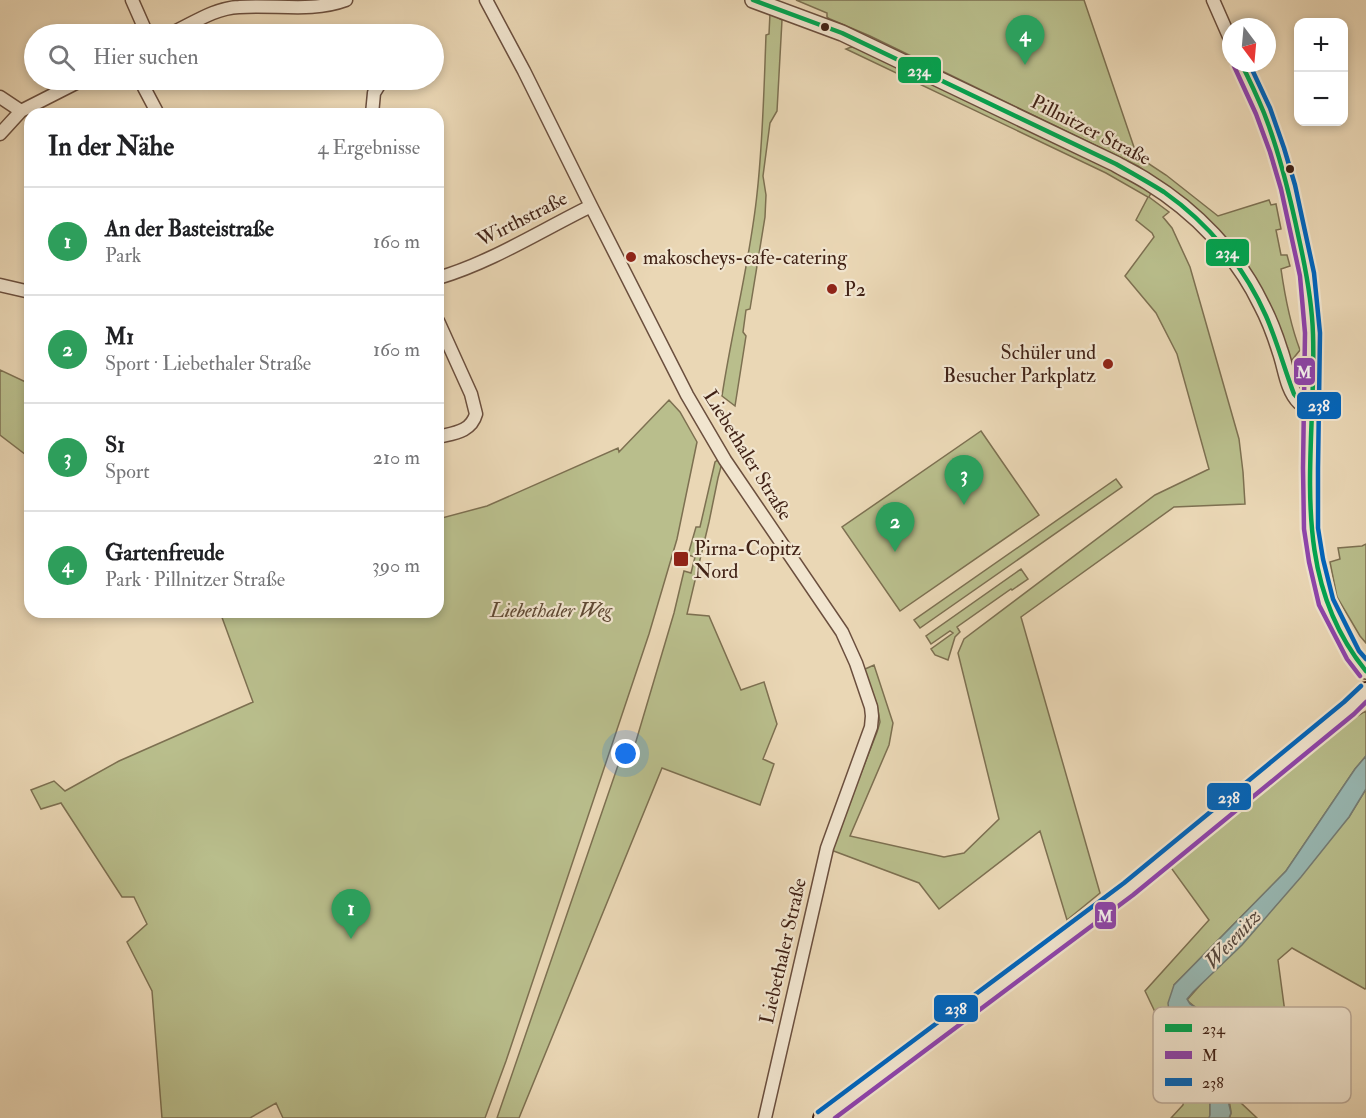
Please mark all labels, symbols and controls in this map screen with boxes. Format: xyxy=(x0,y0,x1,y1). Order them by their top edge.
pin: 4 xyxy=(1006,16,1044,65)
north arrow xyxy=(1222,18,1276,72)
map controls xyxy=(1294,18,1348,126)
button: + xyxy=(1294,18,1348,72)
unlabelled marker xyxy=(819,21,831,33)
search box xyxy=(24,24,444,90)
icon: search xyxy=(45,41,78,74)
text: Hier suchen xyxy=(93,43,199,71)
line badge: 234 xyxy=(897,56,942,84)
text: 234 xyxy=(908,61,932,81)
button: − xyxy=(1294,72,1348,126)
street label: Pillnitzer Straße xyxy=(1027,89,1155,171)
text: In der Nähe xyxy=(48,131,174,163)
text: 4 Ergebnisse xyxy=(318,135,420,160)
unlabelled marker xyxy=(1284,163,1296,175)
street label: Wirthstraße xyxy=(472,186,571,253)
text: An der Basteistraße xyxy=(105,215,274,243)
text: 1 xyxy=(64,229,71,254)
text: 160 m xyxy=(373,229,420,254)
line badge: 234 xyxy=(1205,238,1250,267)
text: Park xyxy=(105,243,141,268)
text: 234 xyxy=(1216,243,1240,263)
place label: makoscheys-cafe-catering xyxy=(643,245,848,270)
marker: makoscheys-cafe-catering xyxy=(624,250,638,264)
place label: P2 xyxy=(844,277,866,302)
marker: P2 xyxy=(825,282,839,296)
text: M1 xyxy=(105,323,134,351)
text: 2 xyxy=(62,337,73,362)
text: 160 m xyxy=(373,337,420,362)
place label: Schüler und Besucher Parkplatz xyxy=(943,340,1096,389)
text: Sport · Liebethaler Straße xyxy=(105,351,311,376)
marker: Schüler und Besucher Parkplatz xyxy=(1101,357,1115,371)
line badge: M xyxy=(1293,357,1316,386)
text: M xyxy=(1295,363,1312,383)
street label: Liebethaler Straße xyxy=(698,385,798,525)
line badge: 238 xyxy=(1296,391,1342,420)
text: 238 xyxy=(1308,396,1330,416)
text: S1 xyxy=(105,431,125,459)
text: 3 xyxy=(64,445,71,470)
text: 210 m xyxy=(373,445,420,470)
pin: 3 xyxy=(944,456,984,505)
text: Sport xyxy=(105,459,150,484)
pin: 2 xyxy=(876,502,914,552)
place label: Pirna-Copitz Nord xyxy=(694,536,801,584)
text: Gartenfreude xyxy=(105,539,224,567)
marker: Pirna-Copitz Nord xyxy=(672,550,690,568)
text: 4 xyxy=(62,553,73,578)
text: 390 m xyxy=(372,553,420,578)
text: Park · Pillnitzer Straße xyxy=(105,567,285,592)
park label: Liebethaler Weg xyxy=(489,598,613,623)
your location xyxy=(611,739,640,768)
line badge: 238 xyxy=(1206,782,1252,811)
text: 238 xyxy=(1218,788,1240,808)
street label: Liebethaler Straße xyxy=(754,876,812,1026)
pin: 1 xyxy=(332,890,370,939)
line badge: M xyxy=(1094,901,1117,930)
water label: Wesenitz xyxy=(1198,903,1268,975)
text: M xyxy=(1096,907,1113,927)
line badge: 238 xyxy=(933,994,979,1023)
text: 238 xyxy=(945,999,967,1019)
legend xyxy=(1153,1007,1351,1103)
text: 234 xyxy=(1202,1019,1226,1039)
text: M xyxy=(1202,1046,1217,1066)
text: 238 xyxy=(1202,1073,1224,1093)

